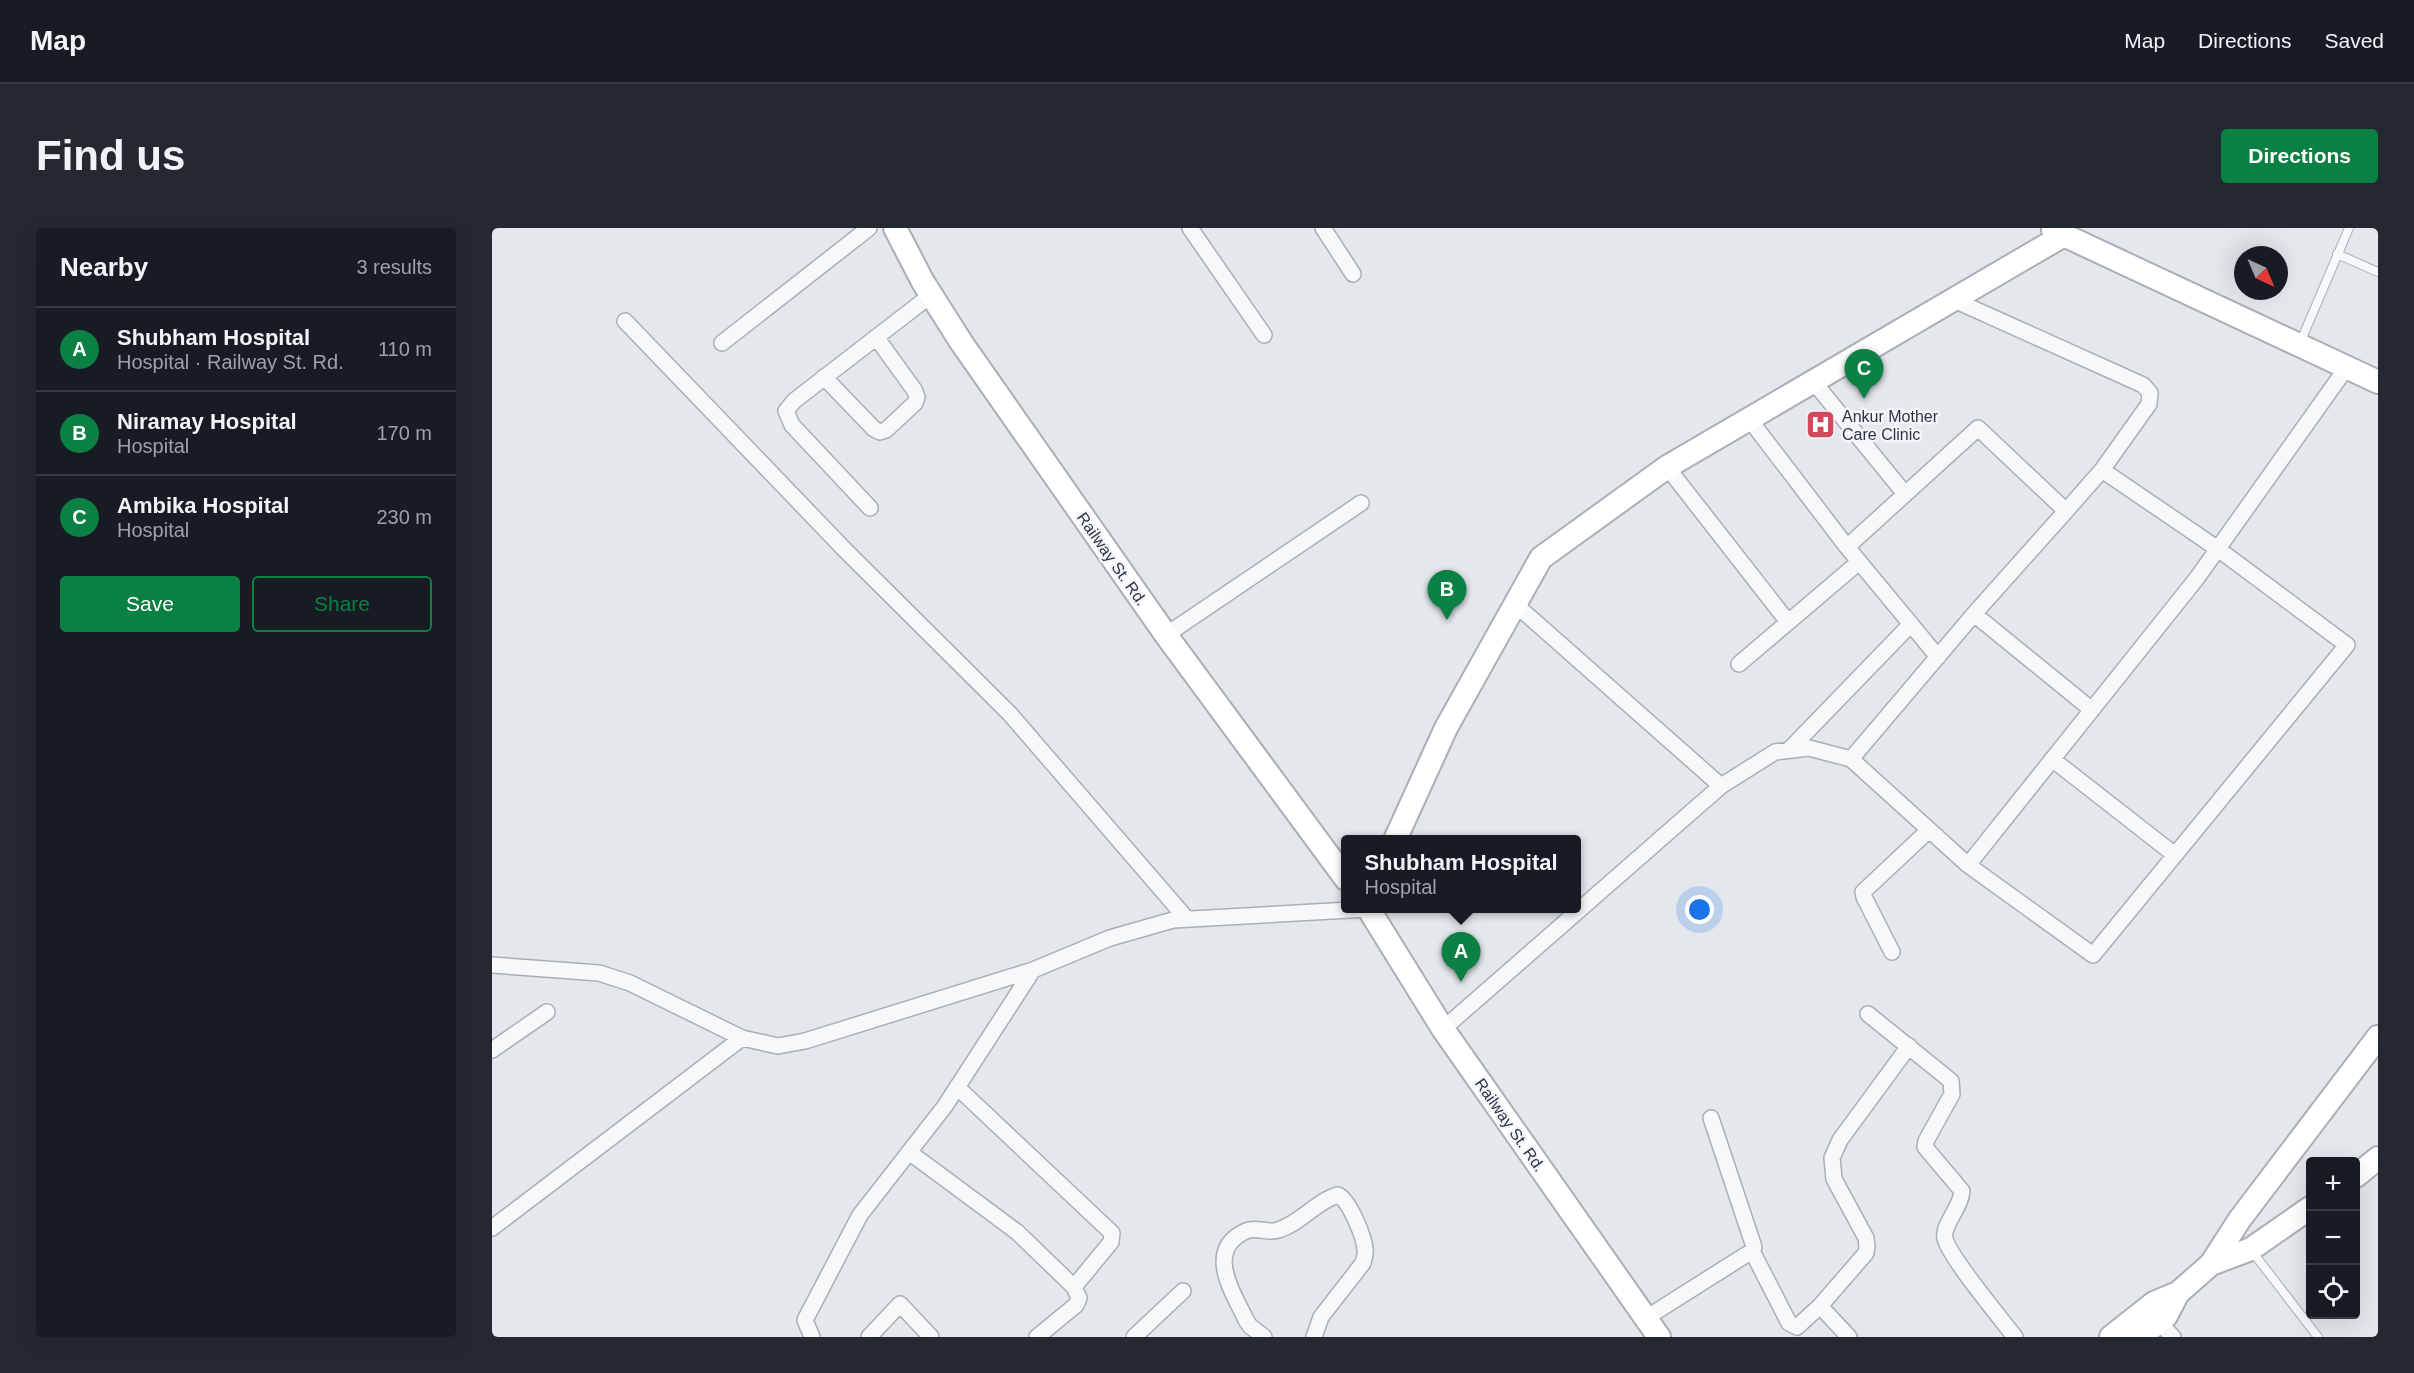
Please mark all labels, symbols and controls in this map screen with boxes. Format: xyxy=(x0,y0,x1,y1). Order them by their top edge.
text: Map xyxy=(30,25,86,56)
text: Map xyxy=(2124,29,2165,52)
text: Directions xyxy=(2198,29,2291,52)
text: Saved xyxy=(2324,29,2384,52)
button: Directions xyxy=(2221,129,2378,183)
text: Find us xyxy=(36,132,185,179)
north arrow xyxy=(2234,246,2288,300)
text: Nearby xyxy=(60,252,148,282)
text: 3 results xyxy=(356,256,432,278)
text: Shubham Hospital xyxy=(117,325,310,350)
text: A xyxy=(72,338,87,360)
text: 110 m xyxy=(378,338,432,360)
pin: C xyxy=(1844,350,1884,399)
text: Hospital · Railway St. Rd. xyxy=(117,351,344,373)
place label: Ankur Mother Care Clinic xyxy=(1842,408,1939,443)
text: Niramay Hospital xyxy=(117,409,297,434)
hospital icon: Ankur Mother Care Clinic xyxy=(1805,409,1837,441)
text: B xyxy=(72,422,87,444)
text: 170 m xyxy=(376,422,432,444)
text: Hospital xyxy=(117,435,189,457)
text: Ambika Hospital xyxy=(117,493,289,518)
text: C xyxy=(72,506,87,528)
text: 230 m xyxy=(376,506,432,528)
street label: Railway St. Rd. xyxy=(1074,509,1150,609)
text: Hospital xyxy=(117,519,189,541)
pin: B xyxy=(1428,570,1466,620)
button: Save xyxy=(60,576,240,632)
button: Share xyxy=(252,576,432,632)
popup xyxy=(1341,835,1581,913)
text: Shubham Hospital xyxy=(1364,850,1558,875)
text: Hospital xyxy=(1364,876,1437,898)
your location xyxy=(1685,895,1714,924)
pin: A xyxy=(1442,932,1480,982)
street label: Railway St. Rd. xyxy=(1472,1075,1548,1175)
map controls xyxy=(2306,1157,2360,1319)
button: + xyxy=(2306,1157,2360,1211)
button: − xyxy=(2306,1211,2360,1265)
button: locate xyxy=(2306,1265,2360,1319)

